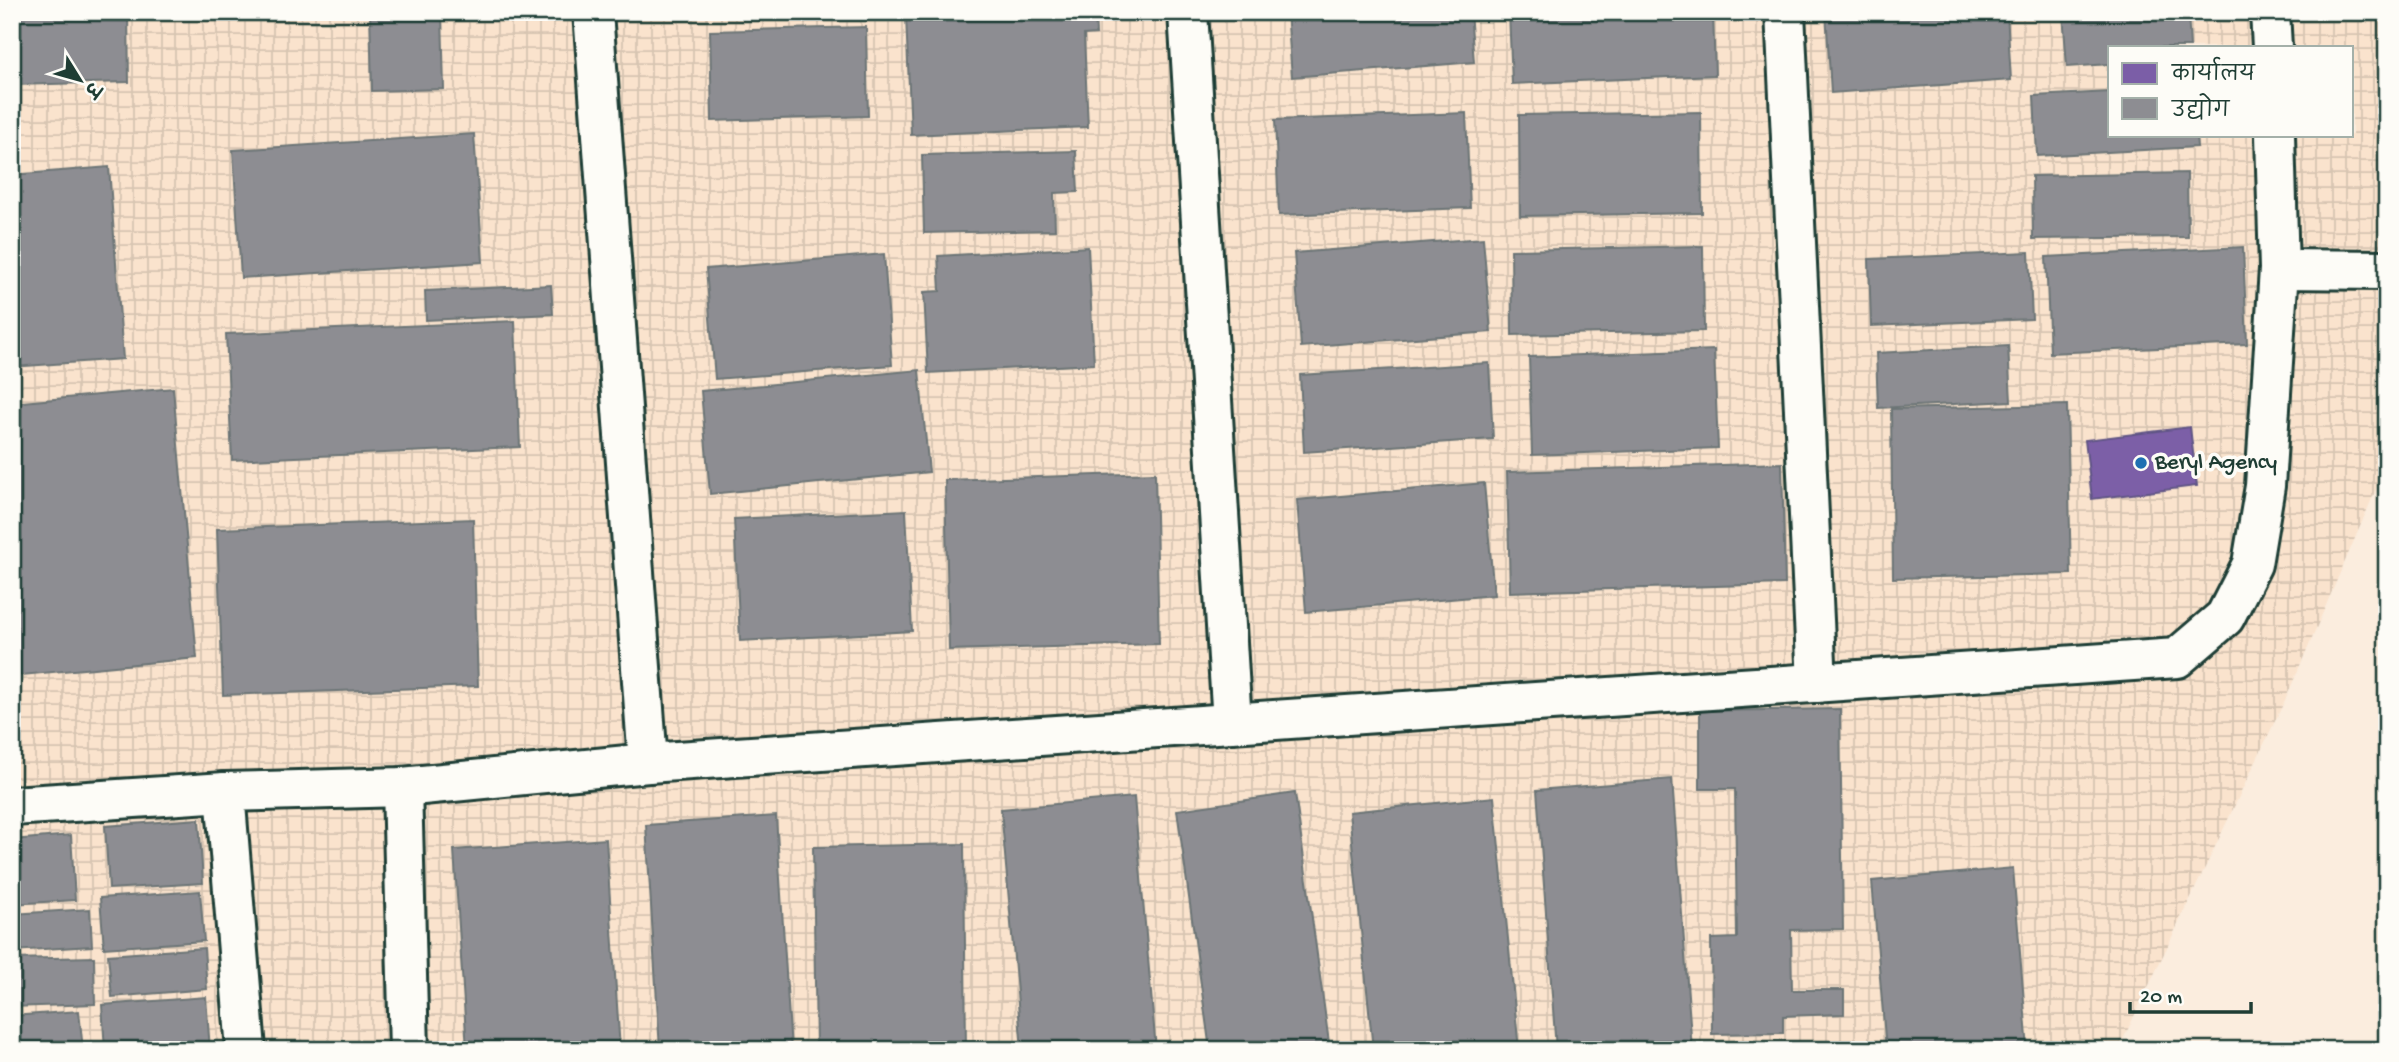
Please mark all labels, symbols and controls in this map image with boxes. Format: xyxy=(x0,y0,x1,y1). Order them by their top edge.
north arrow xyxy=(46,46,116,116)
legend xyxy=(2108,46,2354,136)
text: कार्यालय xyxy=(2171,56,2256,89)
text: उ xyxy=(76,75,105,102)
text: उद्योग xyxy=(2171,93,2230,125)
place label: Beryl Agency xyxy=(2154,450,2277,477)
marker: Beryl Agency xyxy=(2133,455,2149,471)
scale bar xyxy=(2130,971,2250,1015)
text: 20 m xyxy=(2140,986,2182,1011)

